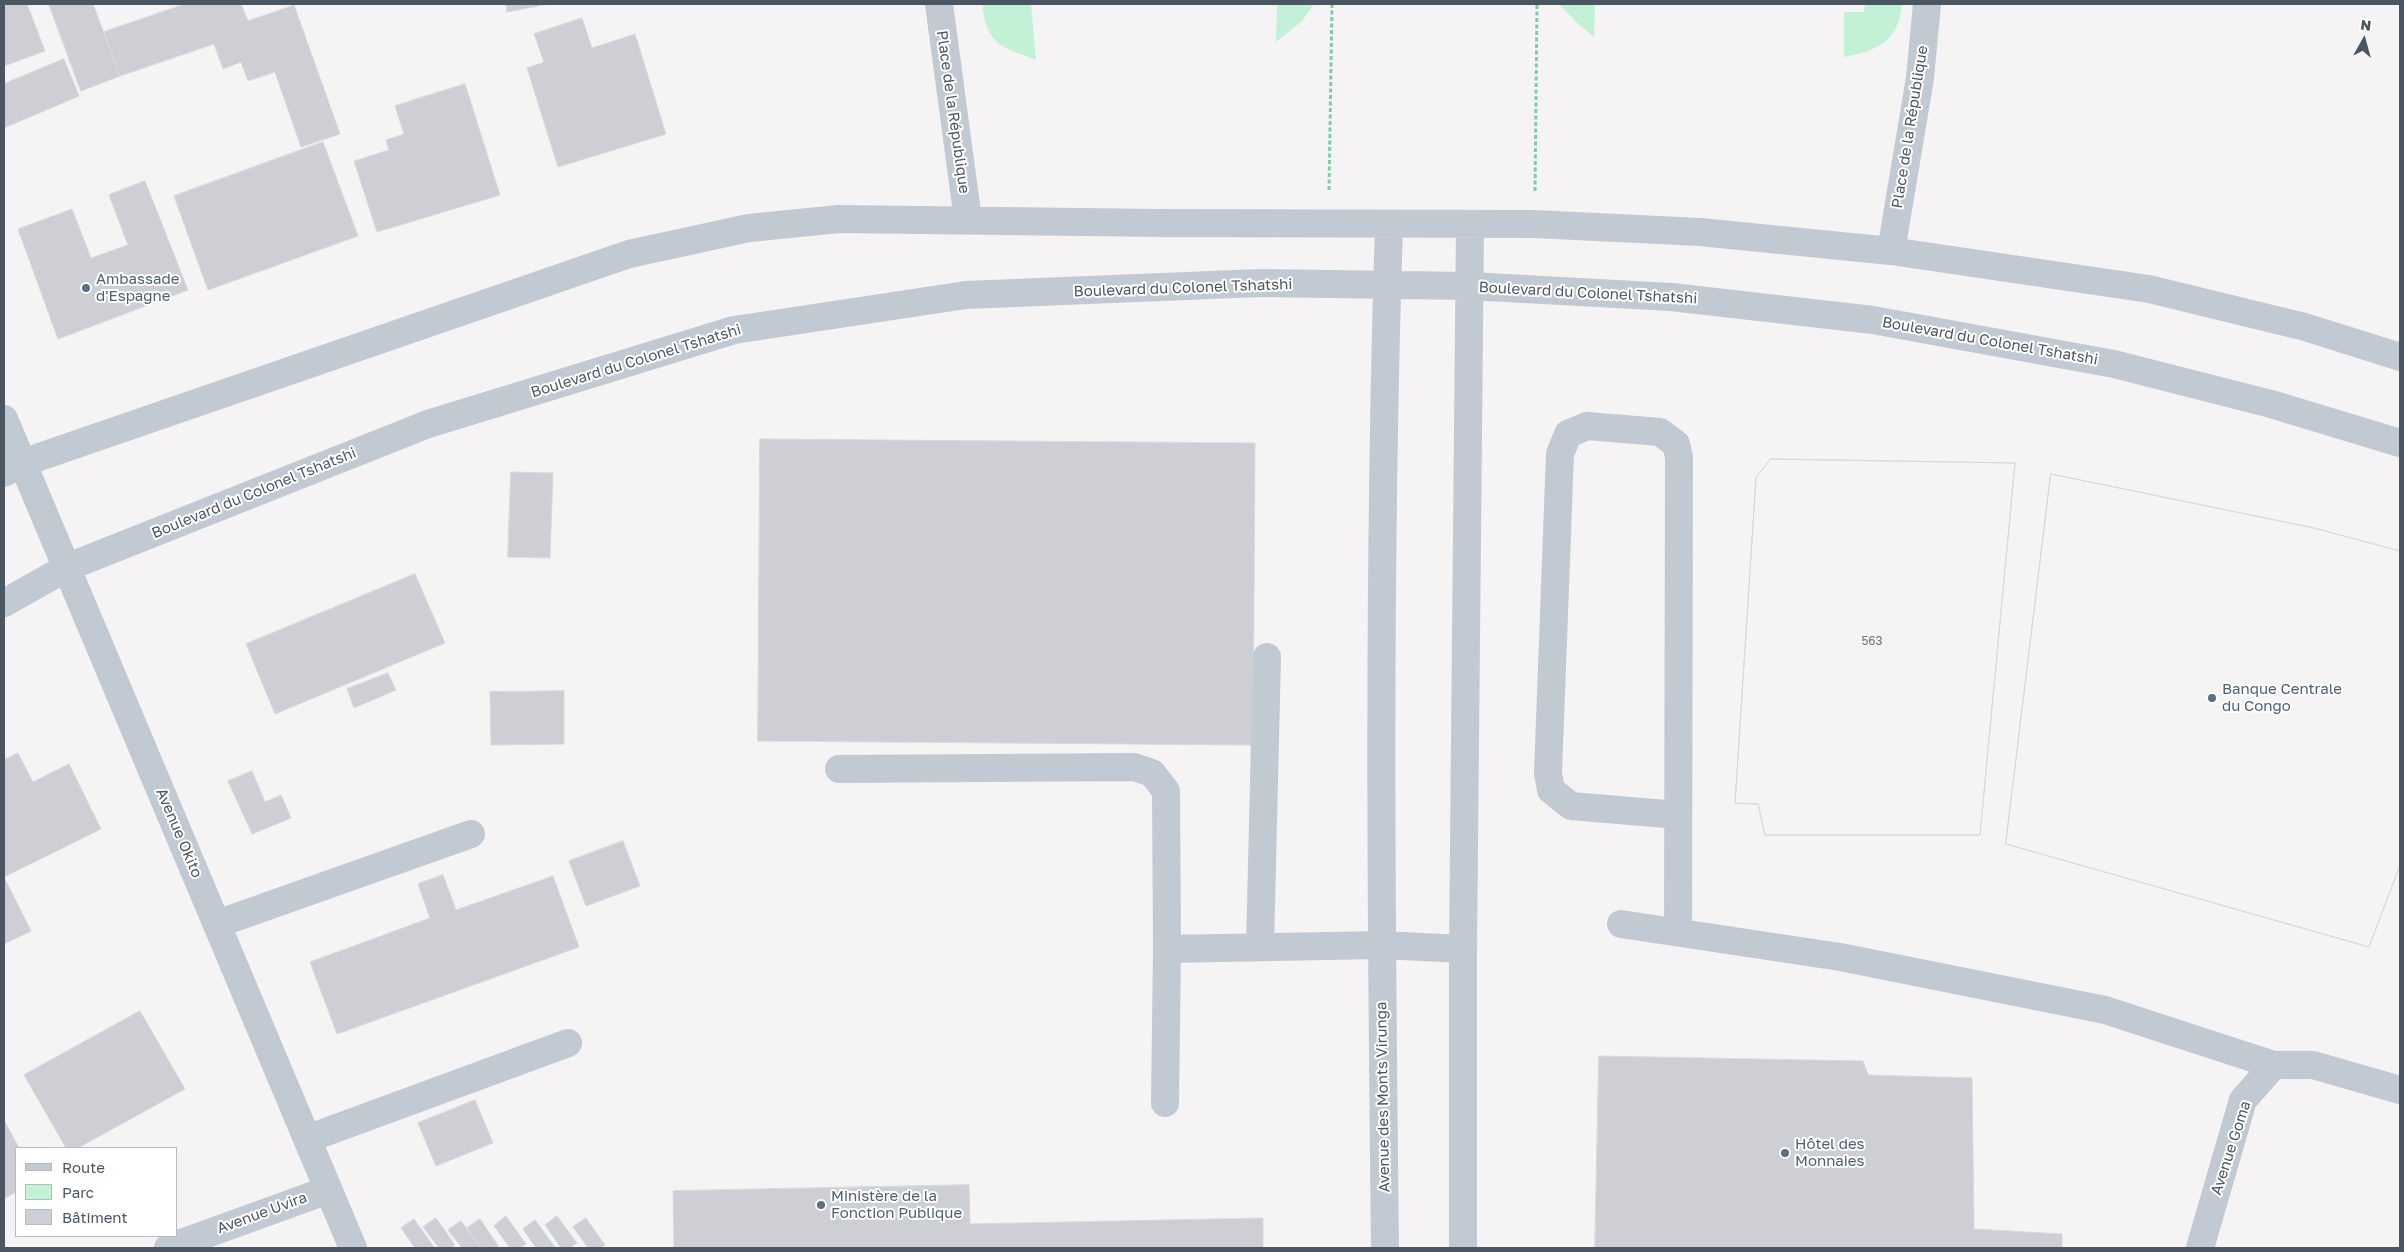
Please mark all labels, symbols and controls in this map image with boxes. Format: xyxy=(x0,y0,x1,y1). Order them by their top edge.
north arrow xyxy=(2339,15,2389,65)
text: N xyxy=(2360,16,2372,34)
street label: Place de la République xyxy=(933,29,973,195)
street label: Place de la République xyxy=(1888,44,1932,210)
place label: Ambassade d'Espagne xyxy=(96,270,179,305)
street label: Boulevard du Colonel Tshatshi xyxy=(1073,275,1293,301)
street label: Boulevard du Colonel Tshatshi xyxy=(1478,278,1698,308)
marker: Ambassade d'Espagne xyxy=(80,282,92,294)
street label: Boulevard du Colonel Tshatshi xyxy=(1881,313,2099,369)
street label: Boulevard du Colonel Tshatshi xyxy=(529,320,743,402)
street label: Boulevard du Colonel Tshatshi xyxy=(149,444,359,542)
house number: 563 xyxy=(1861,634,1883,648)
place label: Banque Centrale du Congo xyxy=(2222,680,2342,715)
marker: Banque Centrale du Congo xyxy=(2206,692,2218,704)
street label: Avenue Okito xyxy=(152,786,206,880)
street label: Avenue des Monts Virunga xyxy=(1372,1001,1394,1193)
street label: Avenue Goma xyxy=(2207,1099,2255,1197)
place label: Hôtel des Monnaies xyxy=(1795,1135,1865,1170)
legend xyxy=(15,1147,178,1237)
marker: Hôtel des Monnaies xyxy=(1779,1147,1791,1159)
text: Route xyxy=(62,1158,105,1176)
text: Parc xyxy=(62,1183,94,1201)
place label: Ministère de la Fonction Publique xyxy=(831,1187,962,1222)
street label: Avenue Uvira xyxy=(215,1188,309,1238)
marker: Ministère de la Fonction Publique xyxy=(815,1199,827,1211)
text: Bâtiment xyxy=(62,1208,127,1226)

